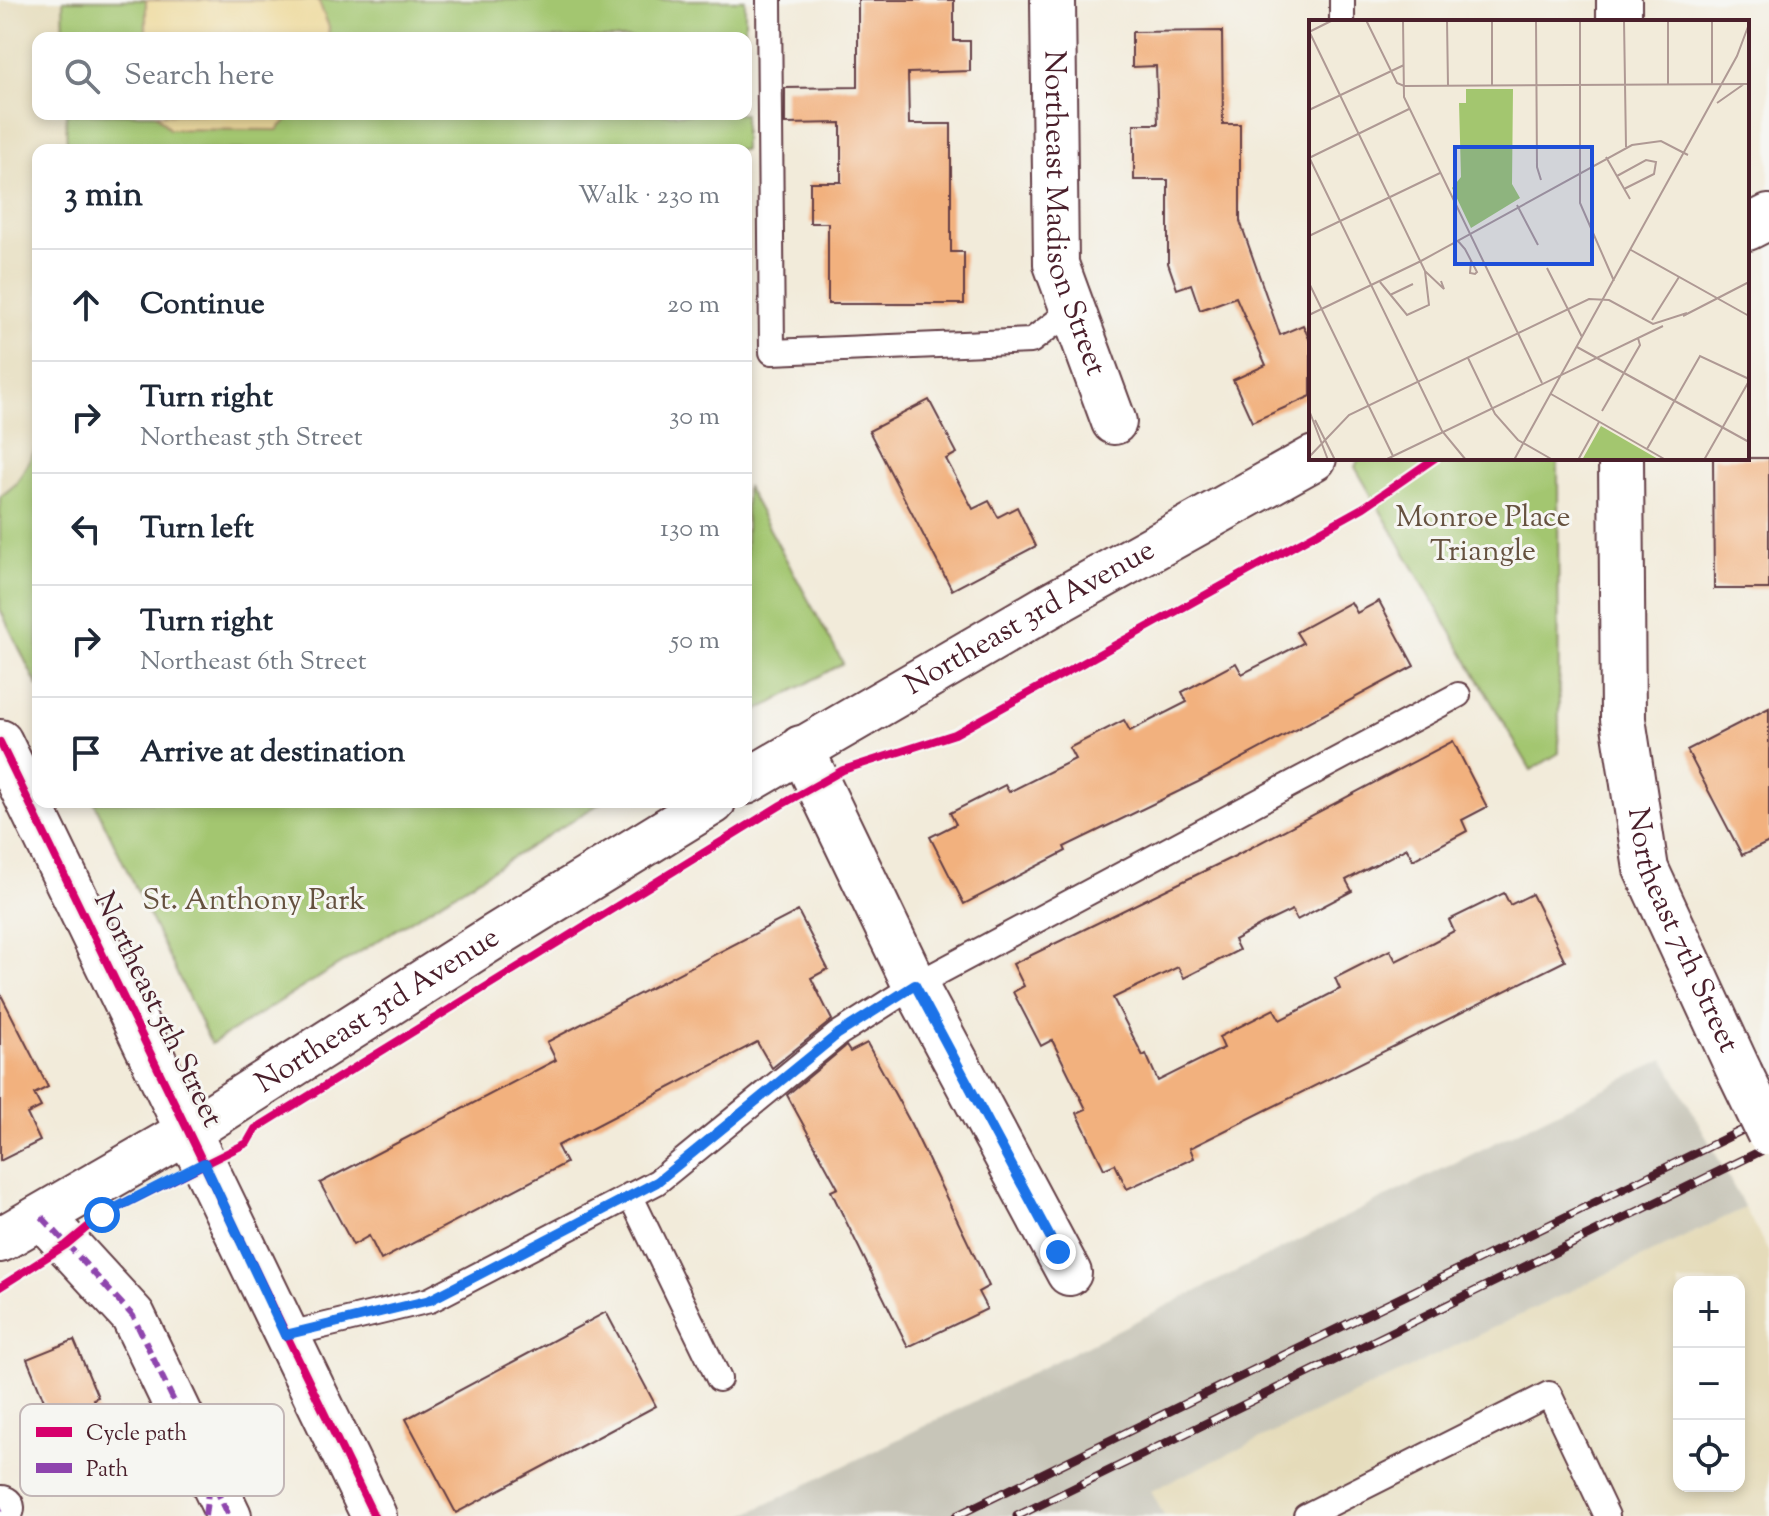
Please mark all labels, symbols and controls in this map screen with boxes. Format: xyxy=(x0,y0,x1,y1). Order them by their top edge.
inset map xyxy=(1309,20,1749,460)
search box xyxy=(32,32,752,120)
street label: Northeast Madison Street xyxy=(1032,50,1117,382)
icon: search xyxy=(60,54,104,98)
text: Search here xyxy=(124,55,274,98)
text: 3 min xyxy=(64,172,143,221)
text: Walk · 230 m xyxy=(578,178,720,215)
icon: ahead xyxy=(64,283,108,327)
text: Continue xyxy=(140,284,265,327)
text: 20 m xyxy=(667,287,720,324)
text: Turn right xyxy=(140,377,273,420)
icon: right xyxy=(64,395,108,439)
text: 30 m xyxy=(669,399,720,436)
text: Northeast 5th Street xyxy=(140,420,363,457)
park label: Monroe Place Triangle xyxy=(1395,497,1571,574)
icon: left xyxy=(64,507,108,551)
text: Turn left xyxy=(140,508,254,551)
text: 130 m xyxy=(660,511,720,548)
street label: Northeast 3rd Avenue xyxy=(897,529,1163,707)
text: Turn right xyxy=(140,601,273,644)
icon: right xyxy=(64,619,108,663)
text: 50 m xyxy=(670,623,720,660)
text: Northeast 6th Street xyxy=(140,644,367,681)
icon: arrive xyxy=(64,731,108,775)
text: Arrive at destination xyxy=(140,732,405,775)
street label: Northeast 7th Street xyxy=(1615,805,1749,1060)
park label: St. Anthony Park xyxy=(142,880,366,923)
street label: Northeast 5th Street xyxy=(81,885,233,1135)
street label: Northeast 3rd Avenue xyxy=(247,917,508,1105)
route start xyxy=(84,1197,120,1233)
route end xyxy=(1040,1234,1076,1270)
map controls xyxy=(1673,1276,1745,1492)
button: + xyxy=(1673,1276,1745,1348)
button: − xyxy=(1673,1348,1745,1420)
legend xyxy=(20,1404,284,1496)
text: Cycle path xyxy=(86,1419,187,1451)
button: locate xyxy=(1673,1420,1745,1492)
text: Path xyxy=(86,1455,129,1487)

